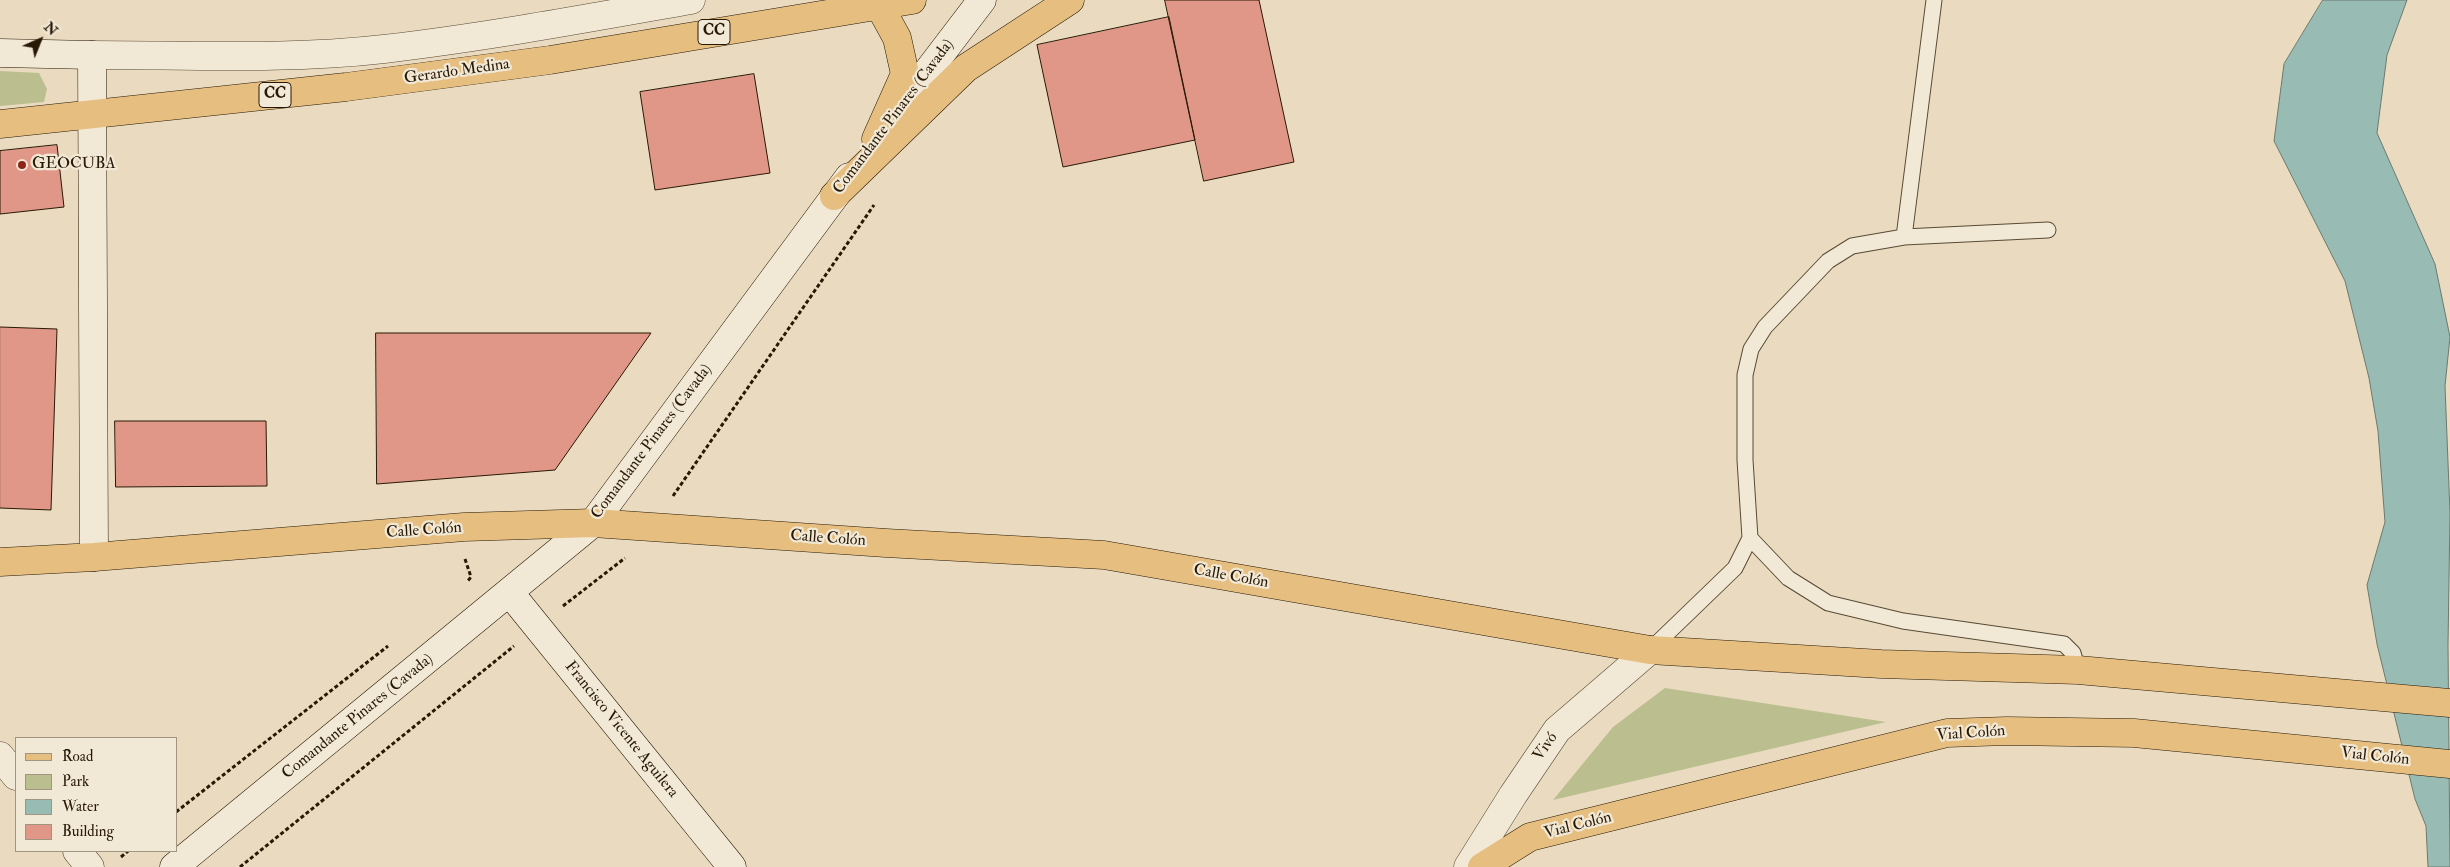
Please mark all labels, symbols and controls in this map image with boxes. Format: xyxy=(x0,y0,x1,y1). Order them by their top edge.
north arrow xyxy=(15,15,65,65)
text: N xyxy=(40,18,61,39)
road number: CC xyxy=(698,20,730,44)
street label: Comandante Pinares (Cavada) xyxy=(830,36,958,198)
street label: Gerardo Medina xyxy=(403,55,511,89)
road number: CC xyxy=(259,82,291,108)
place label: GEOCUBA xyxy=(32,155,116,175)
marker: GEOCUBA xyxy=(16,159,28,171)
street label: Comandante Pinares (Cavada) xyxy=(588,361,716,523)
street label: Calle Colón xyxy=(386,519,462,543)
street label: Calle Colón xyxy=(790,527,866,551)
street label: Calle Colón xyxy=(1192,561,1270,593)
street label: Comandante Pinares (Cavada) xyxy=(279,650,437,784)
street label: Francisco Vicente Aguilera xyxy=(560,658,682,802)
street label: Vial Colón xyxy=(1936,722,2006,746)
street label: Vivó xyxy=(1530,729,1562,765)
legend xyxy=(15,737,178,852)
street label: Vial Colón xyxy=(2340,744,2410,770)
text: Road xyxy=(62,747,93,766)
text: Park xyxy=(62,772,89,791)
text: Water xyxy=(62,797,99,816)
street label: Vial Colón xyxy=(1542,808,1614,844)
text: Building xyxy=(62,822,114,841)

